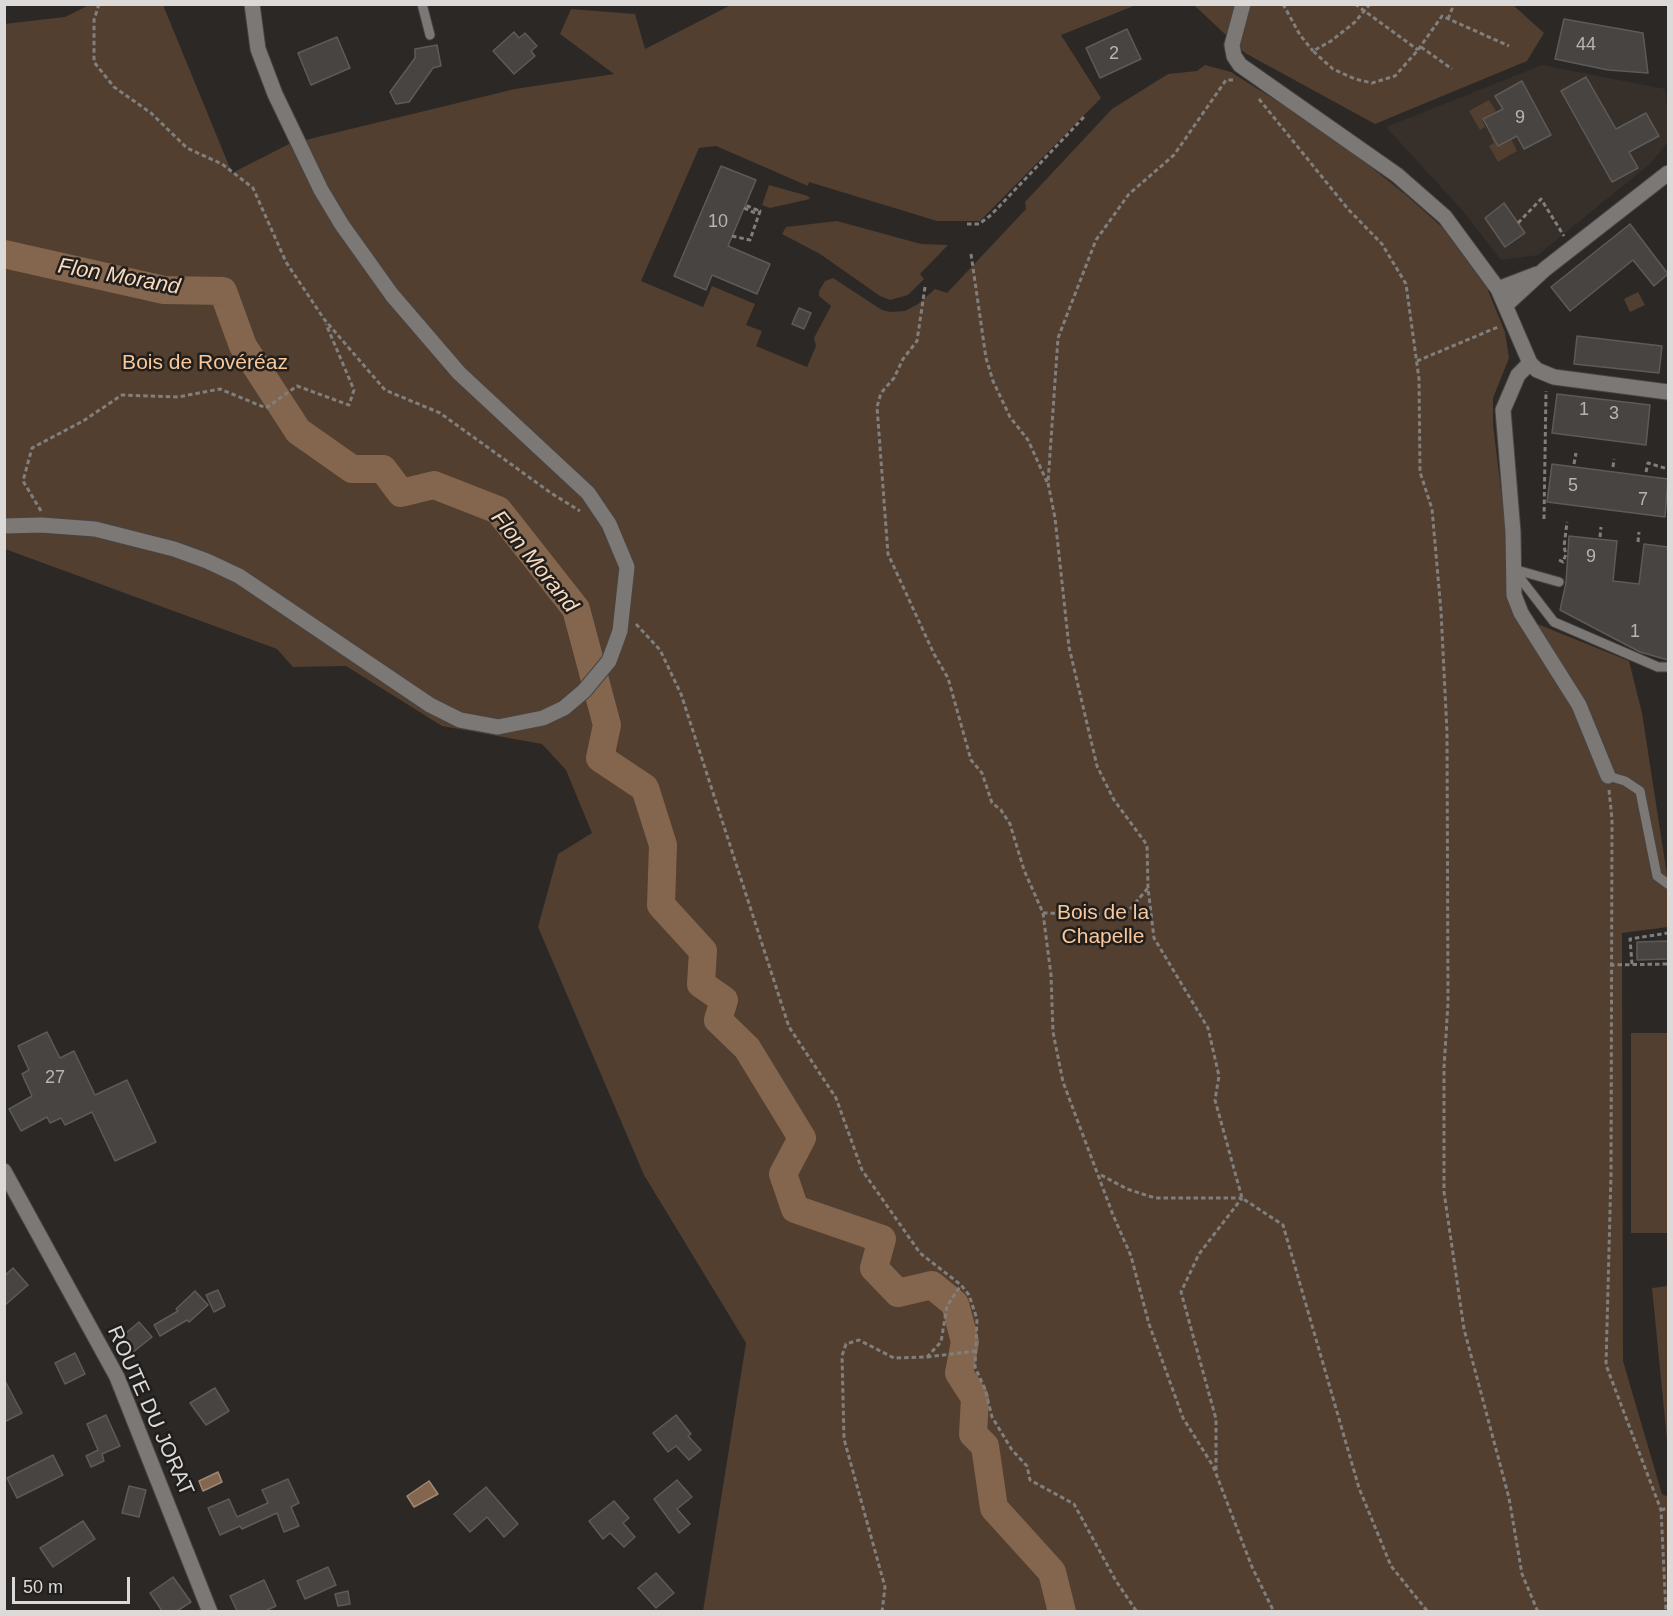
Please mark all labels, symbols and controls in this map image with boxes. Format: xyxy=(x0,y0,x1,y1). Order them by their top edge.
house number: 44 xyxy=(1576,34,1596,56)
house number: 2 xyxy=(1109,43,1119,65)
house number: 9 xyxy=(1515,107,1525,129)
house number: 10 xyxy=(708,211,728,233)
water label: Flon Morand xyxy=(56,253,182,301)
park label: Bois de Rovéréaz xyxy=(122,350,288,376)
house number: 1 xyxy=(1579,399,1589,421)
house number: 3 xyxy=(1609,403,1619,425)
house number: 5 xyxy=(1568,475,1578,497)
house number: 7 xyxy=(1638,489,1648,511)
water label: Flon Morand xyxy=(485,506,583,618)
house number: 9 xyxy=(1586,546,1596,568)
house number: 1 xyxy=(1630,621,1640,643)
park label: Bois de la Chapelle xyxy=(1057,900,1149,950)
house number: 27 xyxy=(45,1067,65,1089)
street label: ROUTE DU JORAT xyxy=(101,1322,199,1500)
scale bar xyxy=(15,1565,134,1603)
text: 50 m xyxy=(23,1577,63,1597)

